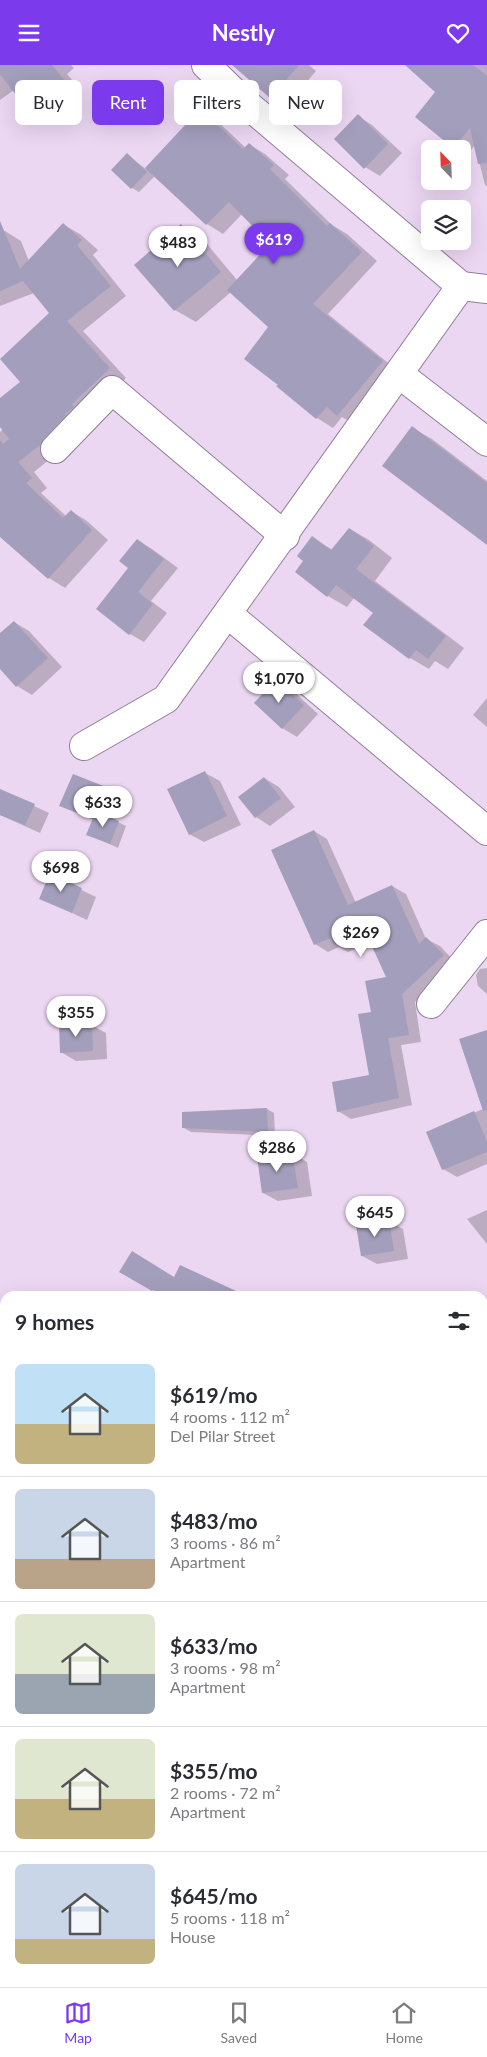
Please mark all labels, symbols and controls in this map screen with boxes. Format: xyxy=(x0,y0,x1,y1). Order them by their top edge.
icon: menu xyxy=(15,19,43,47)
text: Nestly xyxy=(212,19,275,46)
icon: heart xyxy=(444,19,472,47)
chip: Buy xyxy=(15,80,82,125)
chip: Rent xyxy=(92,80,164,125)
chip: Filters xyxy=(174,80,259,125)
chip: New xyxy=(269,80,342,125)
north arrow xyxy=(421,140,471,190)
map controls xyxy=(421,140,471,250)
button: layers xyxy=(421,200,471,250)
pin: $619 xyxy=(244,223,304,265)
pin: $483 xyxy=(148,225,208,268)
text: $619 xyxy=(255,229,293,248)
text: $483 xyxy=(159,232,197,251)
pin: $1,070 xyxy=(238,661,320,704)
text: $1,070 xyxy=(254,668,304,687)
pin: $633 xyxy=(73,785,133,828)
text: $633 xyxy=(84,792,122,811)
pin: $698 xyxy=(31,851,91,893)
text: $698 xyxy=(42,857,80,876)
pin: $269 xyxy=(331,915,391,958)
text: $269 xyxy=(342,922,380,941)
pin: $355 xyxy=(46,995,106,1038)
text: $355 xyxy=(57,1002,95,1021)
pin: $286 xyxy=(247,1131,307,1173)
text: $286 xyxy=(258,1137,296,1156)
pin: $645 xyxy=(345,1195,405,1238)
text: $645 xyxy=(356,1202,394,1221)
icon: filters xyxy=(445,1307,473,1335)
text: 9 homes xyxy=(15,1309,94,1334)
text: $619/mo xyxy=(170,1382,258,1407)
icon: home xyxy=(55,1384,115,1444)
text: 4 rooms · 112 m² xyxy=(170,1407,290,1426)
text: Del Pilar Street xyxy=(170,1426,275,1445)
text: $483/mo xyxy=(170,1508,258,1533)
icon: home xyxy=(55,1509,115,1569)
text: 3 rooms · 86 m² xyxy=(170,1533,281,1552)
text: Apartment xyxy=(170,1552,245,1571)
text: $633/mo xyxy=(170,1633,258,1658)
icon: home xyxy=(55,1634,115,1694)
text: 3 rooms · 98 m² xyxy=(170,1658,281,1677)
text: Apartment xyxy=(170,1677,245,1696)
text: $355/mo xyxy=(170,1758,258,1783)
icon: home xyxy=(55,1759,115,1819)
text: 2 rooms · 72 m² xyxy=(170,1783,281,1802)
text: Apartment xyxy=(170,1802,245,1821)
text: $645/mo xyxy=(170,1883,258,1908)
icon: home xyxy=(55,1884,115,1944)
text: 5 rooms · 118 m² xyxy=(170,1908,290,1927)
text: House xyxy=(170,1927,215,1946)
tab: Map xyxy=(64,1999,92,2046)
tab: Saved xyxy=(221,1999,257,2046)
tab: Home xyxy=(385,1999,423,2046)

